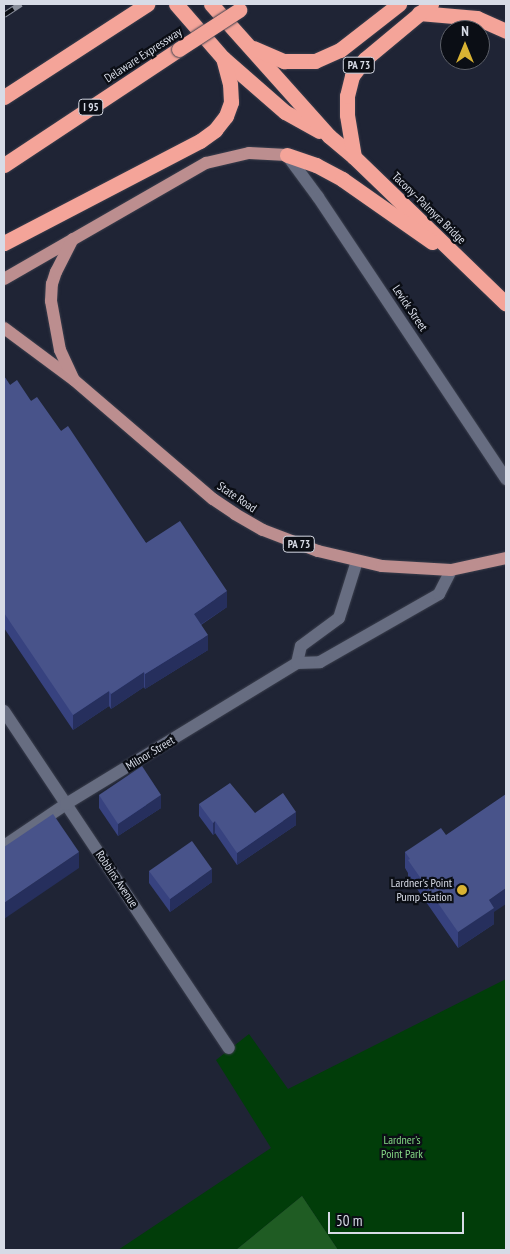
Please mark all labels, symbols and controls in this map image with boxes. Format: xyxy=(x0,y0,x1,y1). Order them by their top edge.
north arrow xyxy=(440,20,490,70)
text: N xyxy=(461,22,469,40)
street label: Delaware Expressway xyxy=(102,25,184,85)
road number: PA 73 xyxy=(342,56,376,74)
road number: I 95 xyxy=(77,98,105,115)
street label: Tacony–Palmyra Bridge xyxy=(389,169,469,247)
street label: Levick Street xyxy=(389,282,431,334)
street label: State Road xyxy=(215,479,259,515)
road number: PA 73 xyxy=(282,536,316,552)
street label: Milnor Street xyxy=(123,733,177,773)
street label: Robbins Avenue xyxy=(93,848,141,910)
place label: Lardner's Point Pump Station xyxy=(391,876,452,904)
marker: Lardner's Point Pump Station xyxy=(456,884,468,896)
park label: Lardner's Point Park xyxy=(381,1133,423,1161)
scale bar xyxy=(330,1202,466,1234)
text: 50 m xyxy=(336,1211,362,1230)

